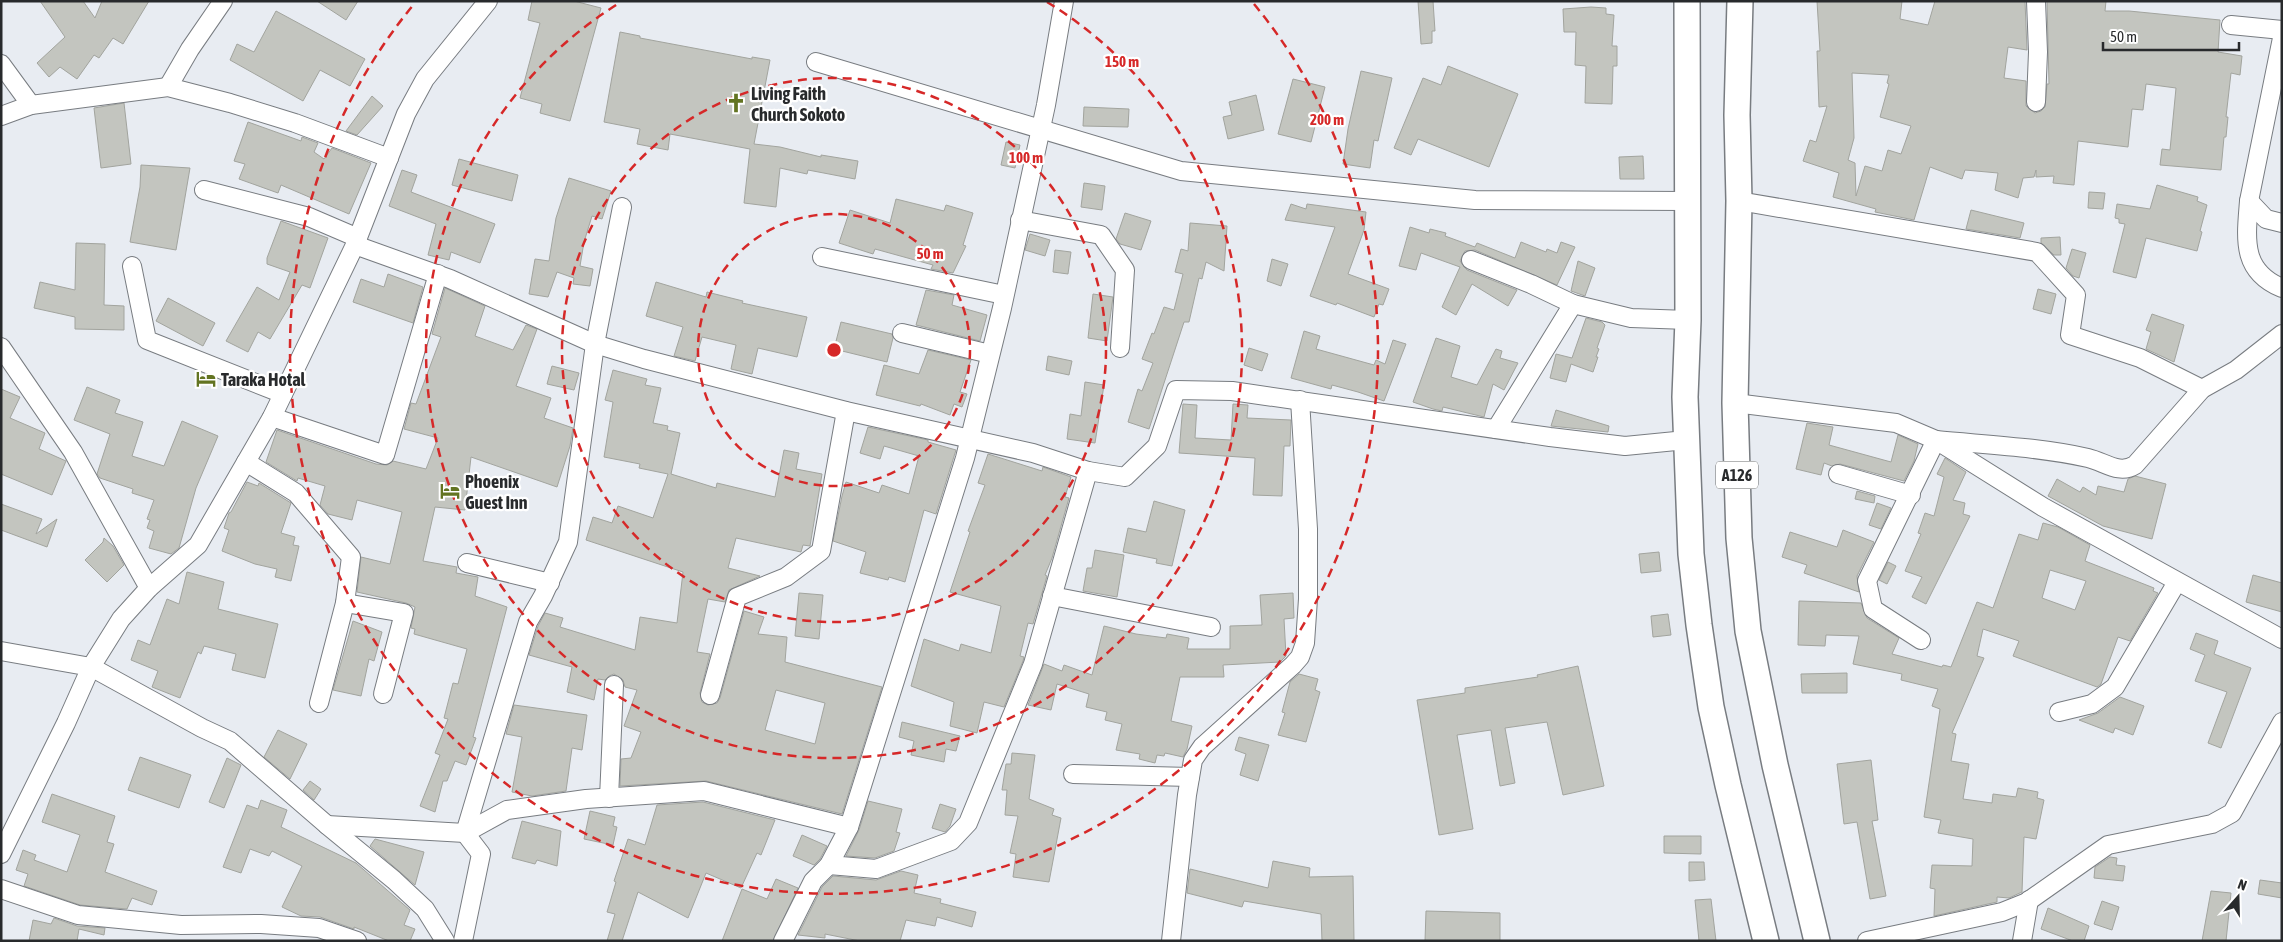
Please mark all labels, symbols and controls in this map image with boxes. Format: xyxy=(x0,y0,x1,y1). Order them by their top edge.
scale bar xyxy=(2103,20,2239,52)
text: 50 m xyxy=(2110,28,2137,45)
text: 150 m xyxy=(1105,53,1139,70)
place label: Living Faith Church Sokoto xyxy=(751,83,845,125)
church icon: Living Faith Church Sokoto xyxy=(725,92,747,114)
text: 200 m xyxy=(1310,111,1344,128)
text: 100 m xyxy=(1009,149,1043,166)
text: 50 m xyxy=(917,245,944,262)
centre of rings xyxy=(825,341,843,359)
hotel icon: Taraka Hotal xyxy=(195,368,217,390)
place label: Taraka Hotal xyxy=(221,369,306,390)
road number: A126 xyxy=(1716,462,1758,488)
place label: Phoenix Guest Inn xyxy=(465,471,528,513)
hotel icon: Phoenix Guest Inn xyxy=(439,480,461,502)
north arrow xyxy=(2213,872,2263,922)
text: N xyxy=(2236,876,2249,894)

